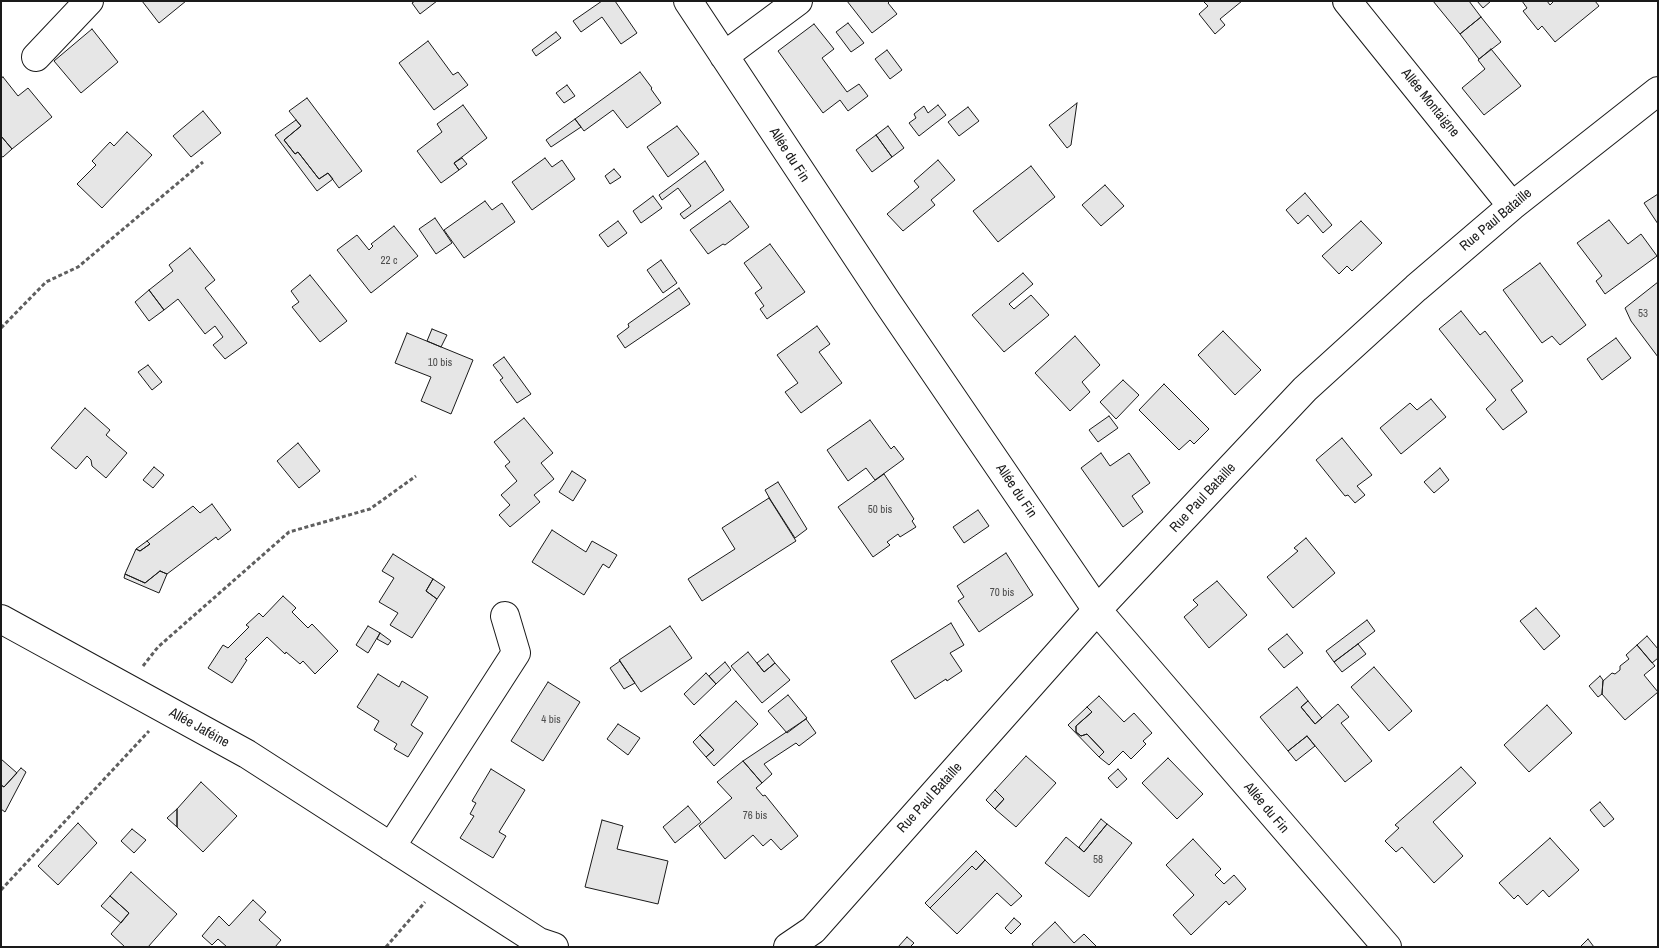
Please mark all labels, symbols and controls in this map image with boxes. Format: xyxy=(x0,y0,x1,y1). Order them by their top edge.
street label: Allée Montaigne xyxy=(1397,65,1463,141)
street label: Allée du Fin xyxy=(765,125,813,185)
street label: Rue Paul Bataille xyxy=(1457,185,1535,255)
house number: 22 c xyxy=(380,254,398,268)
house number: 53 xyxy=(1638,307,1648,321)
house number: 10 bis xyxy=(428,356,452,370)
street label: Rue Paul Bataille xyxy=(1167,460,1239,536)
street label: Allée du Fin xyxy=(992,461,1040,521)
house number: 50 bis xyxy=(868,503,892,517)
house number: 70 bis xyxy=(990,586,1014,600)
street label: Allée Jaféine xyxy=(166,705,232,751)
house number: 4 bis xyxy=(541,713,561,727)
street label: Rue Paul Bataille xyxy=(894,759,966,837)
street label: Allée du Fin xyxy=(1240,779,1292,837)
house number: 76 bis xyxy=(743,809,767,823)
house number: 58 xyxy=(1093,853,1103,867)

